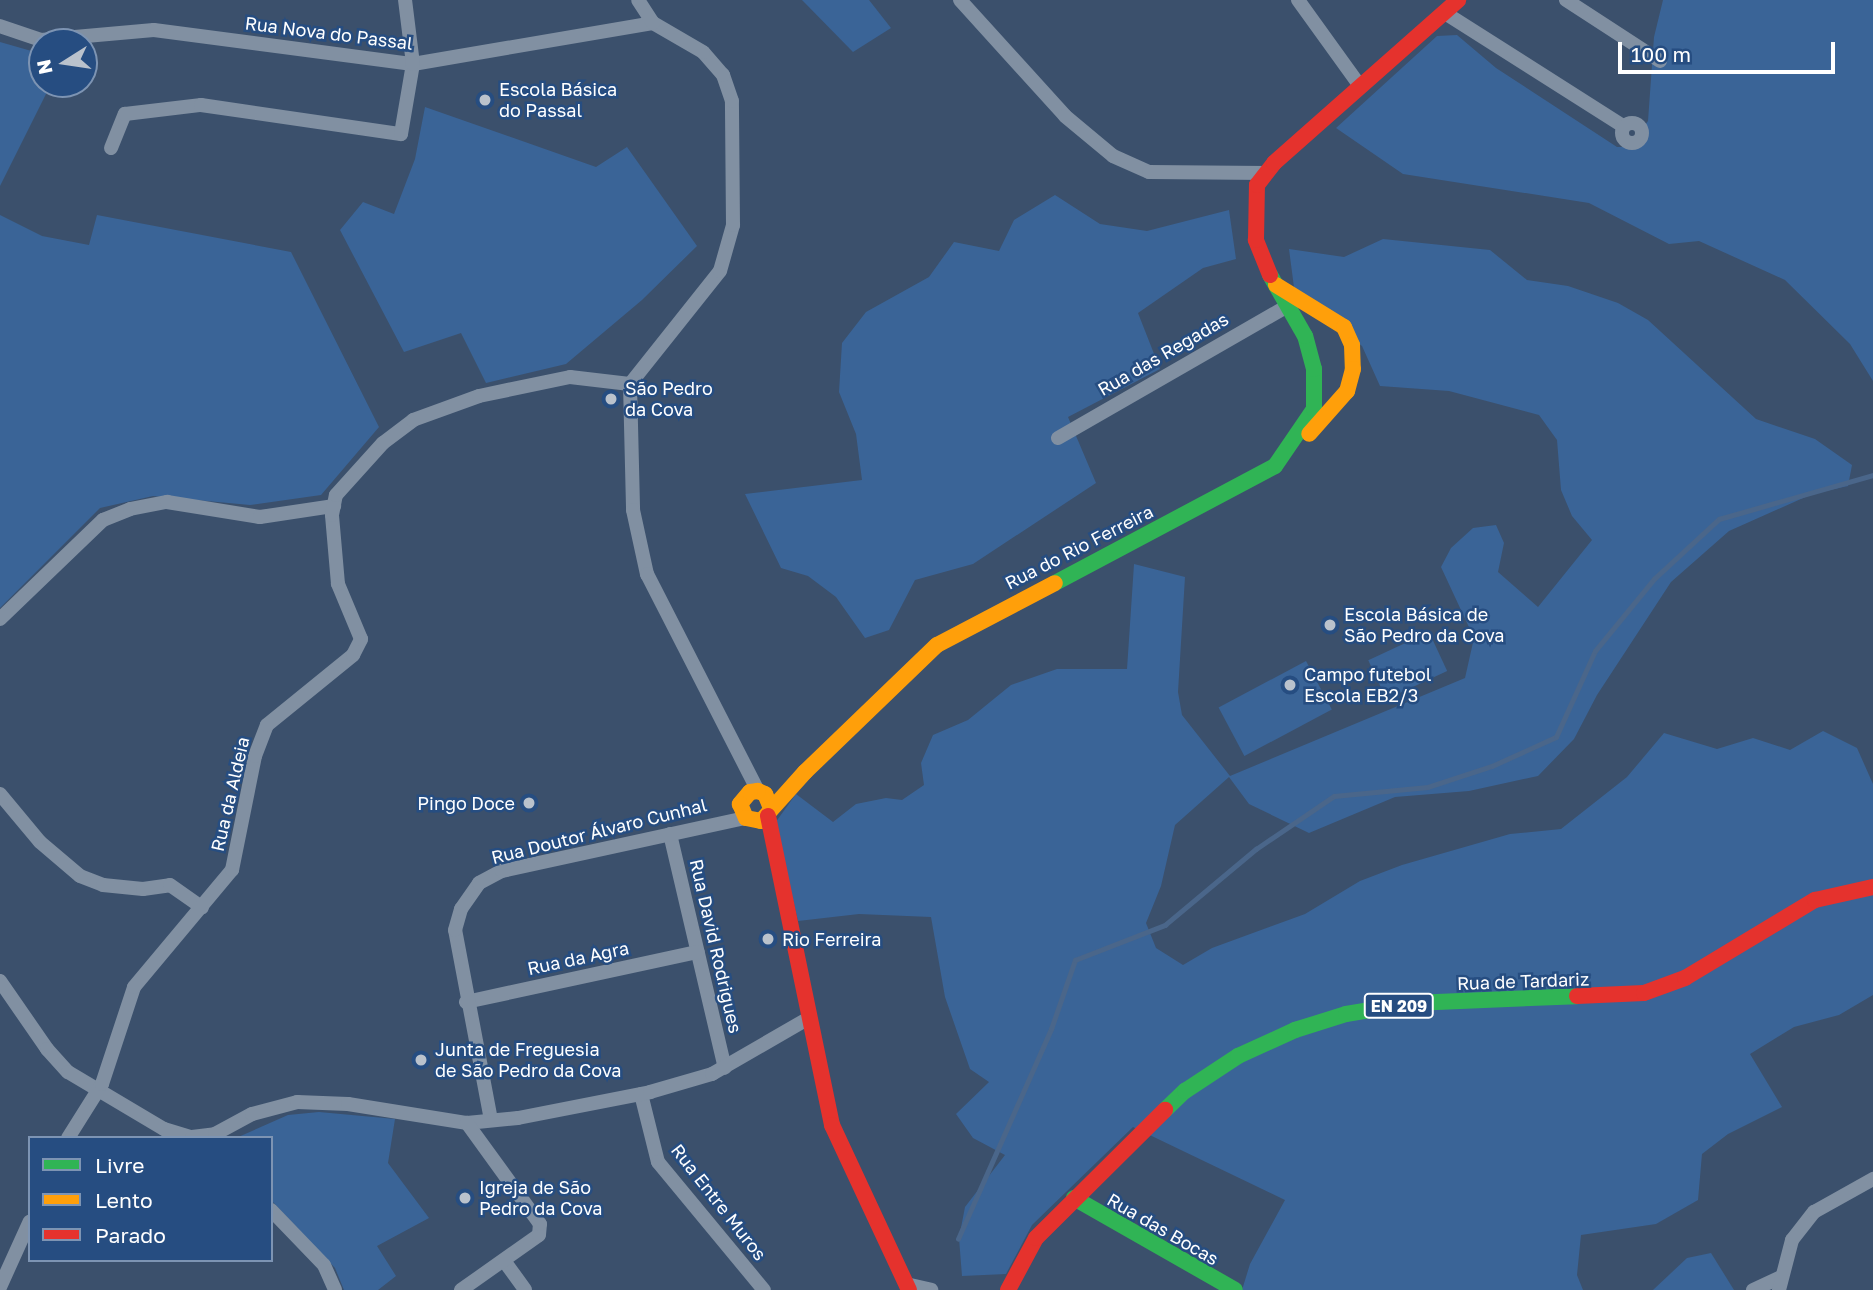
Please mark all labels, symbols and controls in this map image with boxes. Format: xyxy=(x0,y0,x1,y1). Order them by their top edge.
street label: Rua Nova do Passal xyxy=(244,12,414,54)
north arrow xyxy=(28,28,98,98)
scale bar xyxy=(1621,28,1838,72)
text: 100 m xyxy=(1631,41,1691,67)
text: N xyxy=(31,58,57,77)
place label: Escola Básica do Passal xyxy=(499,79,617,122)
marker: Escola Básica do Passal xyxy=(477,92,493,108)
street label: Rua das Regadas xyxy=(1094,308,1232,400)
place label: São Pedro da Cova xyxy=(625,378,713,420)
marker: São Pedro da Cova xyxy=(603,391,619,407)
street label: Rua do Rio Ferreira xyxy=(1001,500,1157,594)
place label: Escola Básica de São Pedro da Cova xyxy=(1344,604,1504,646)
marker: Escola Básica de São Pedro da Cova xyxy=(1322,617,1338,633)
place label: Campo futebol Escola EB2/3 xyxy=(1304,664,1431,706)
marker: Campo futebol Escola EB2/3 xyxy=(1282,677,1298,693)
street label: Rua da Aldeia xyxy=(206,735,254,853)
place label: Pingo Doce xyxy=(417,792,515,814)
street label: Rua Doutor Álvaro Cunhal xyxy=(489,794,709,868)
marker: Pingo Doce xyxy=(521,795,537,811)
street label: Rua David Rodrigues xyxy=(685,857,747,1035)
place label: Rio Ferreira xyxy=(782,928,881,950)
marker: Rio Ferreira xyxy=(760,931,776,947)
street label: Rua da Agra xyxy=(525,937,631,979)
street label: Rua de Tardariz xyxy=(1457,968,1589,994)
road number: EN 209 xyxy=(1362,994,1436,1018)
place label: Junta de Freguesia de São Pedro da Cova xyxy=(435,1039,621,1082)
marker: Junta de Freguesia de São Pedro da Cova xyxy=(413,1052,429,1068)
legend xyxy=(28,1136,273,1262)
street label: Rua Entre Muros xyxy=(667,1139,771,1265)
text: Livre xyxy=(95,1152,145,1178)
place label: Igreja de São Pedro da Cova xyxy=(479,1177,602,1220)
text: Lento xyxy=(95,1187,153,1213)
street label: Rua das Bocas xyxy=(1103,1188,1223,1270)
marker: Igreja de São Pedro da Cova xyxy=(457,1190,473,1206)
text: Parado xyxy=(95,1222,166,1248)

